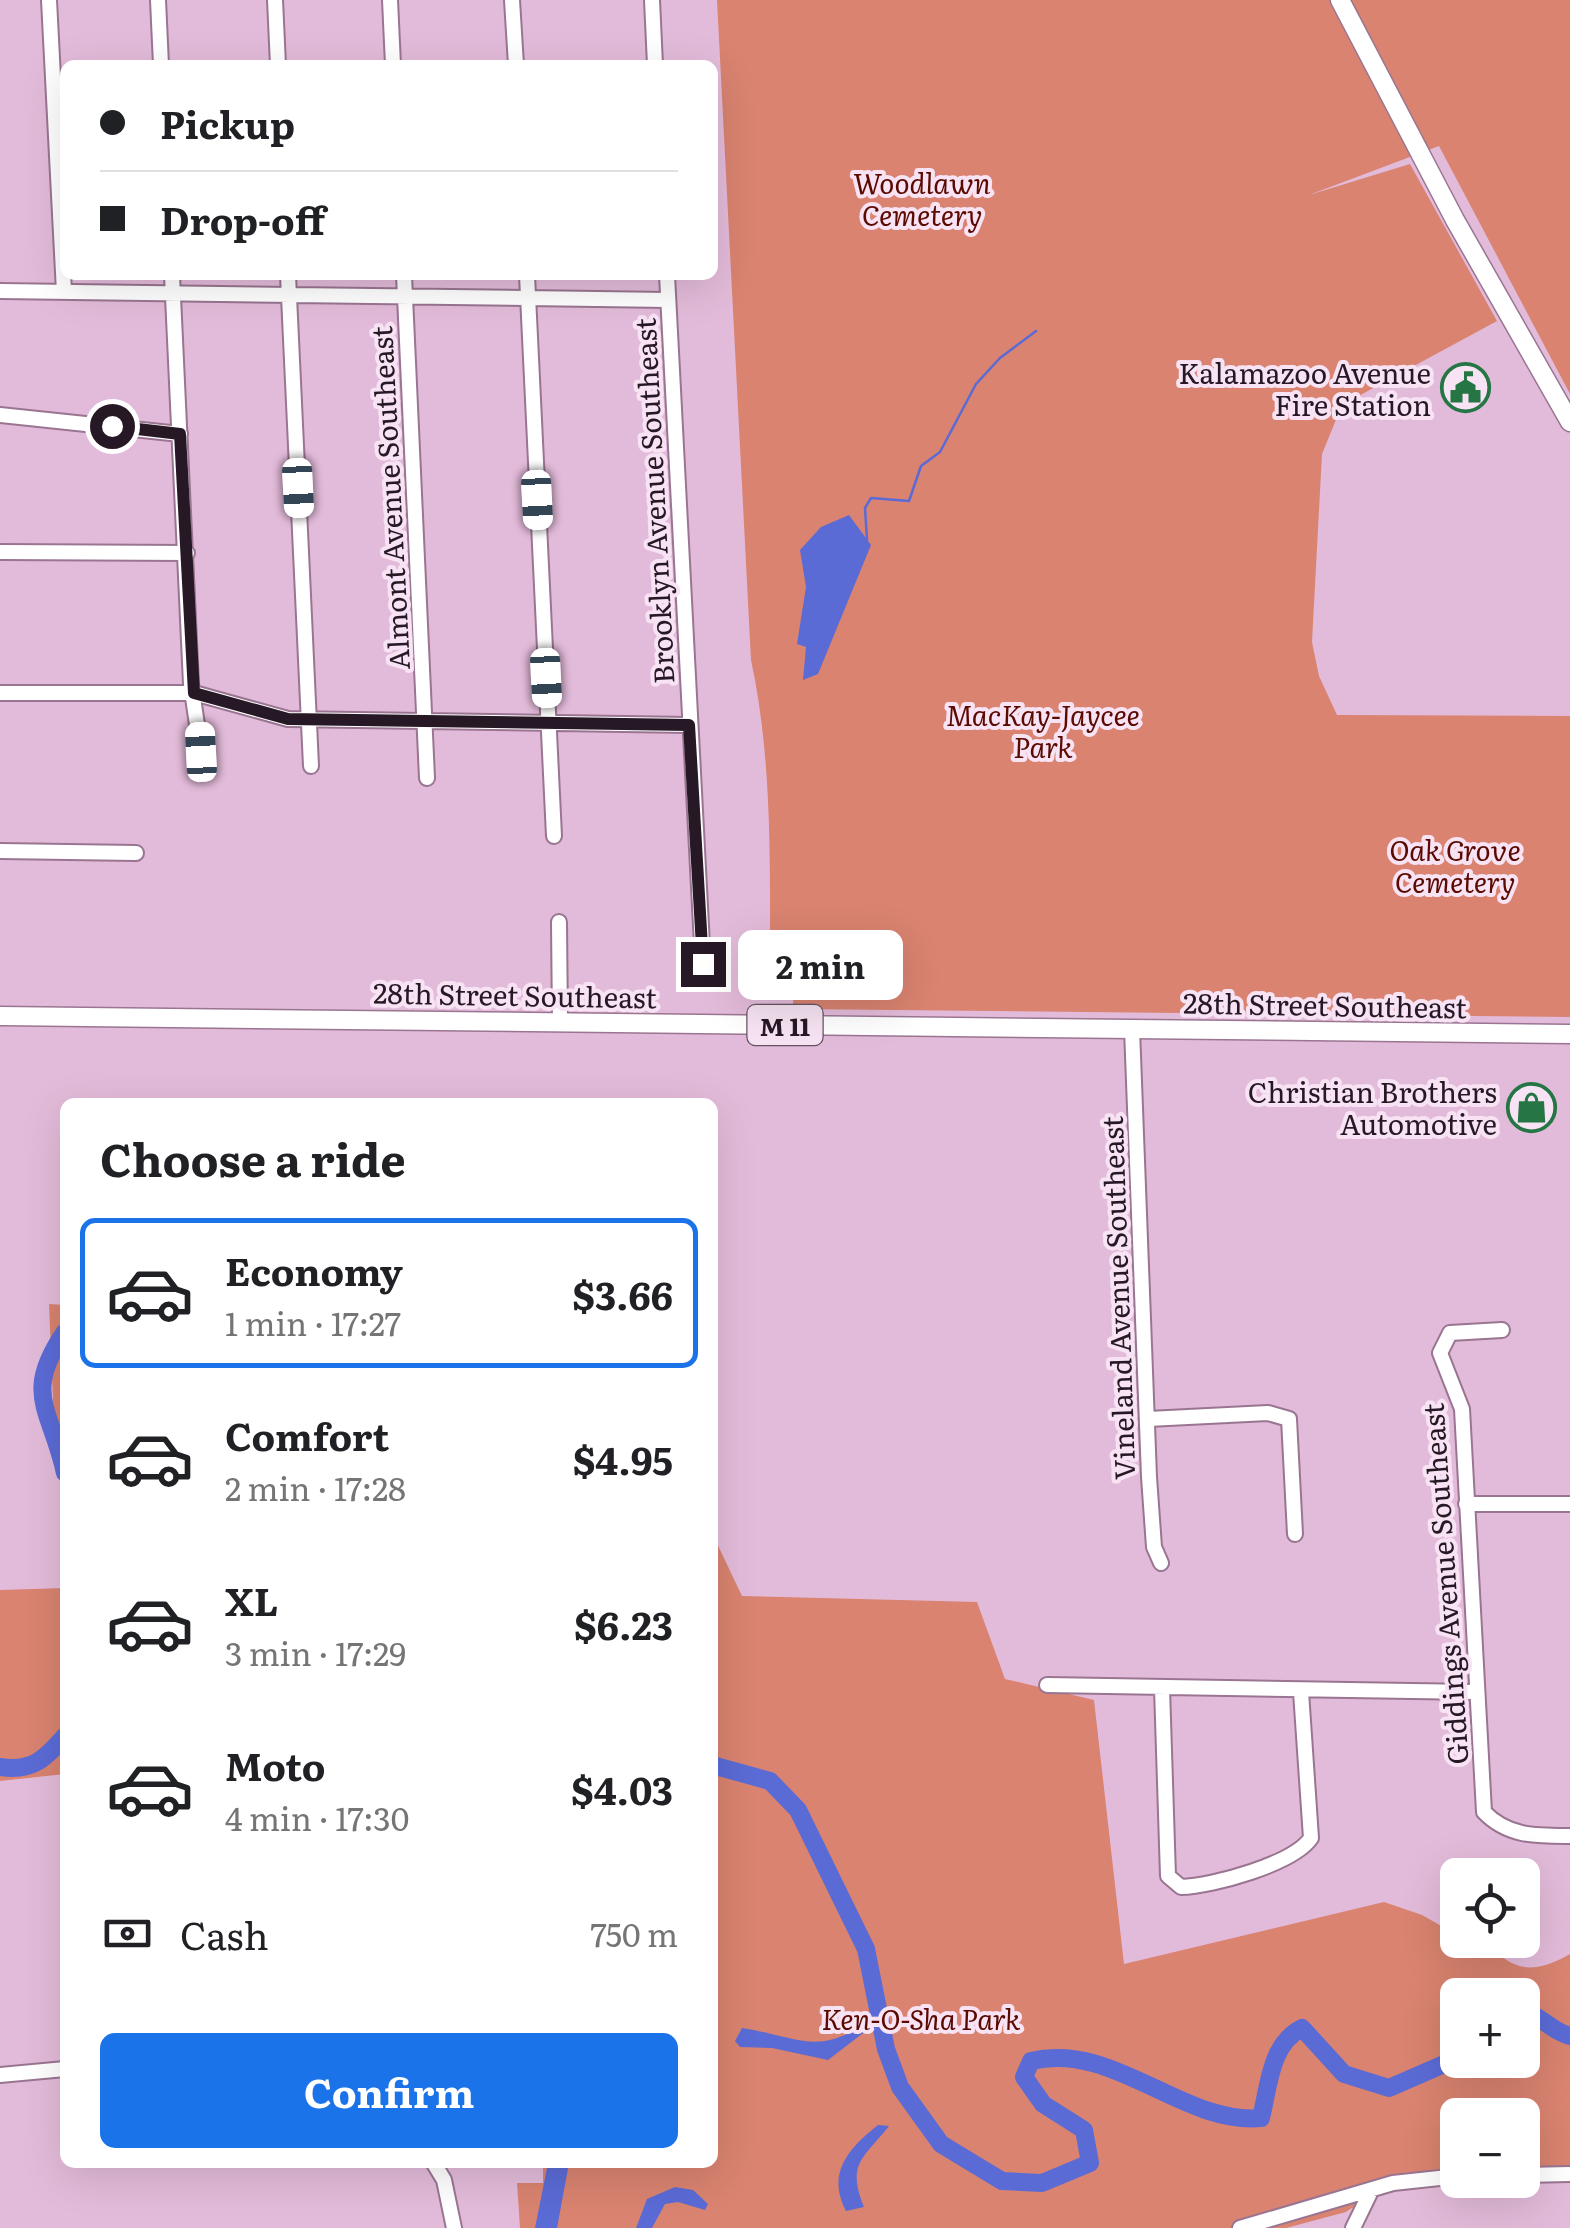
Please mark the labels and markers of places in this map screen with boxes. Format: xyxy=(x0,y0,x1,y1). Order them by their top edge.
place label: Kalamazoo Avenue Fire Station xyxy=(1178,351,1431,425)
public building icon: Kalamazoo Avenue Fire Station xyxy=(1440,362,1492,414)
place label: Christian Brothers Automotive xyxy=(1248,1070,1497,1144)
shop icon: Christian Brothers Automotive xyxy=(1506,1081,1558,1133)

